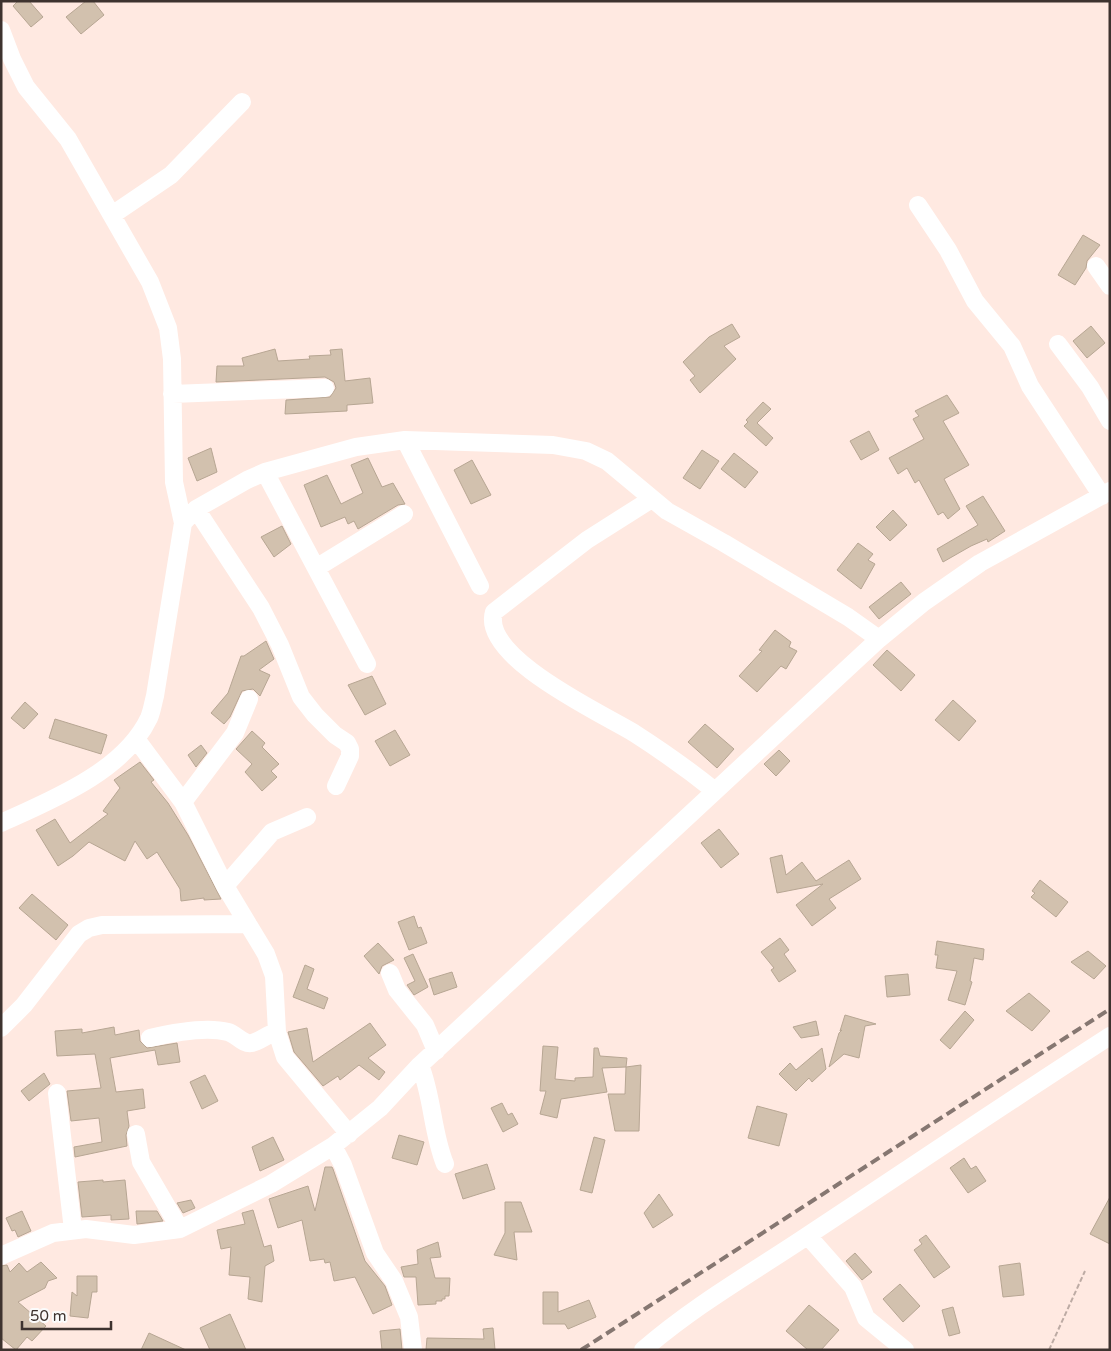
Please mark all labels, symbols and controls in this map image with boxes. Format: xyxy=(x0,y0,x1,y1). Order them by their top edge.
scale bar xyxy=(22,1298,111,1330)
text: 50 m xyxy=(30,1307,67,1325)

